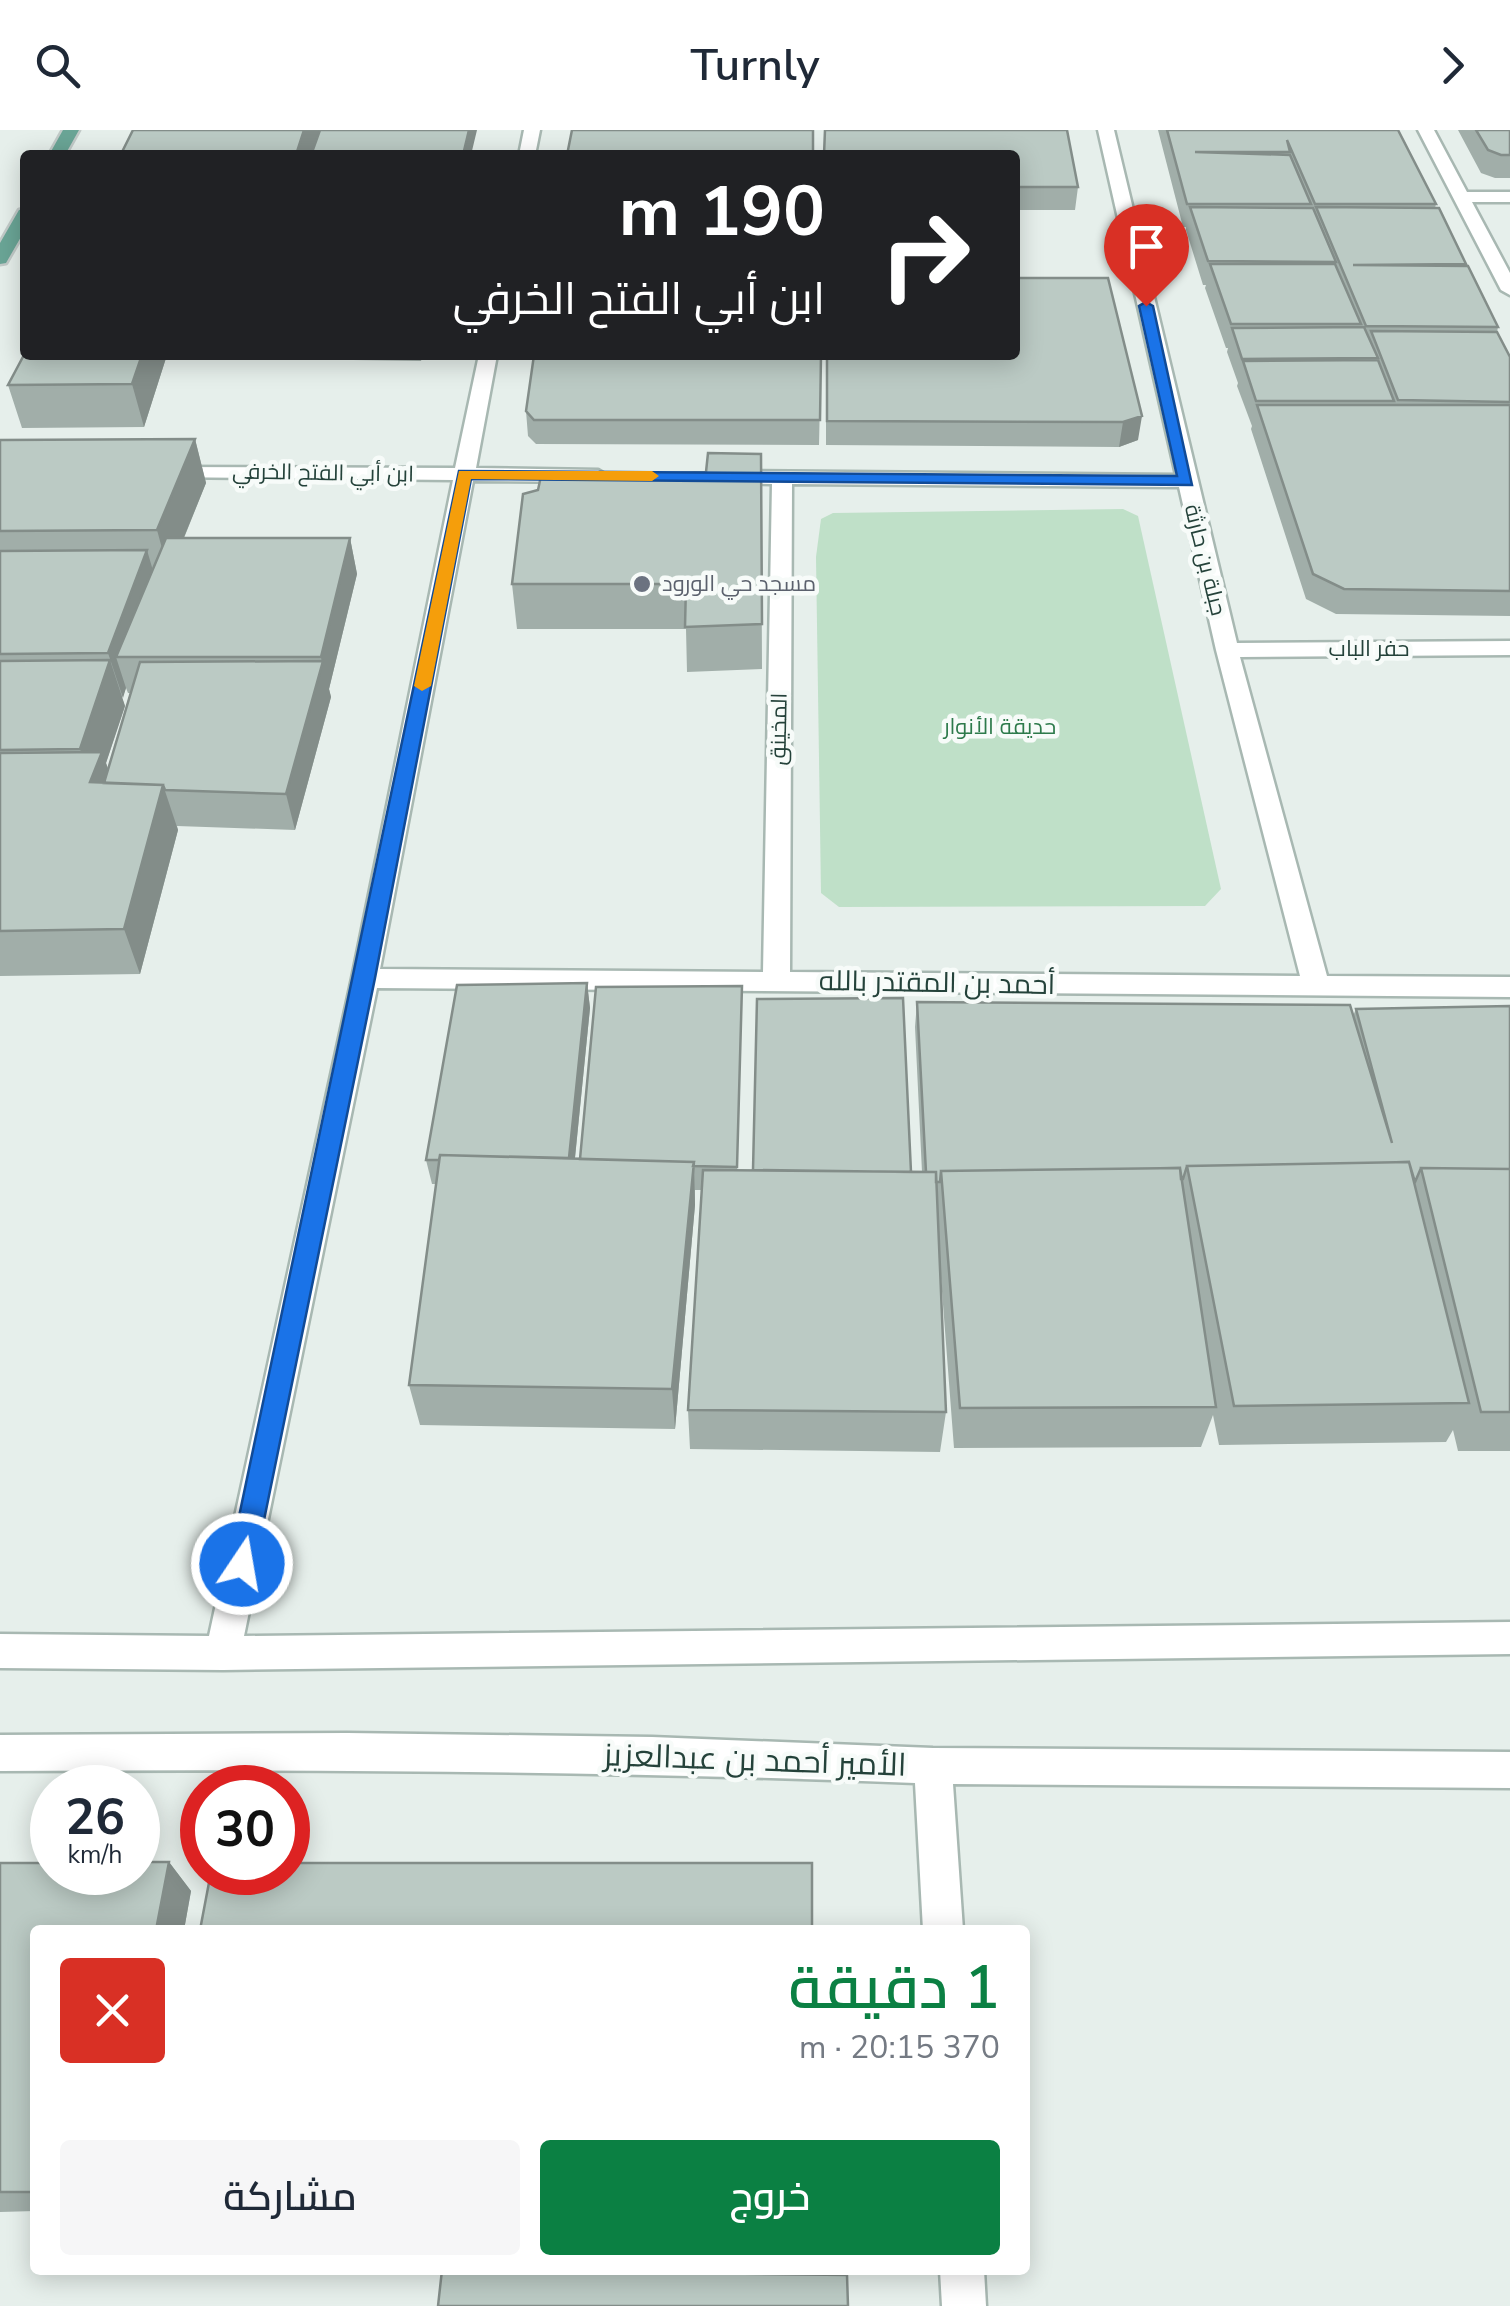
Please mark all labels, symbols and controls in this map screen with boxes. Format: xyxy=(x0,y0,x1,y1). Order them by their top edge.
text: Turnly xyxy=(690,35,820,96)
icon: search xyxy=(30,38,85,93)
icon: forward xyxy=(1425,38,1480,93)
text: 190 m xyxy=(619,164,825,260)
icon: right xyxy=(860,190,990,320)
pin xyxy=(1104,204,1189,307)
icon: arrive xyxy=(1119,219,1174,274)
text: ابن أبي الفتح الخرفي xyxy=(453,269,825,330)
street label: ابن أبي الفتح الخرفي xyxy=(232,456,414,491)
street label: جبلة بن حارثة xyxy=(1177,501,1233,619)
place label: مسجد حي الورود xyxy=(662,569,816,600)
marker: مسجد حي الورود xyxy=(631,573,653,595)
street label: حفر الباب xyxy=(1329,634,1409,664)
street label: المخينق xyxy=(763,692,795,766)
park label: حديقة الأنوار xyxy=(942,712,1056,742)
street label: أحمد بن المقتدر بالله xyxy=(818,962,1056,1004)
position arrow xyxy=(190,1512,294,1616)
street label: الأمير أحمد بن عبدالعزيز xyxy=(601,1733,907,1787)
speed limit sign: 30 xyxy=(180,1765,310,1895)
text: 26 xyxy=(65,1783,125,1852)
text: km/h xyxy=(67,1838,123,1872)
text: 1 دقيقة xyxy=(788,1947,1000,2029)
button: close xyxy=(60,1958,165,2063)
text: 370 m · 20:15 xyxy=(799,2026,1000,2069)
button: مشاركة xyxy=(60,2140,520,2255)
button: خروج xyxy=(540,2140,1000,2255)

